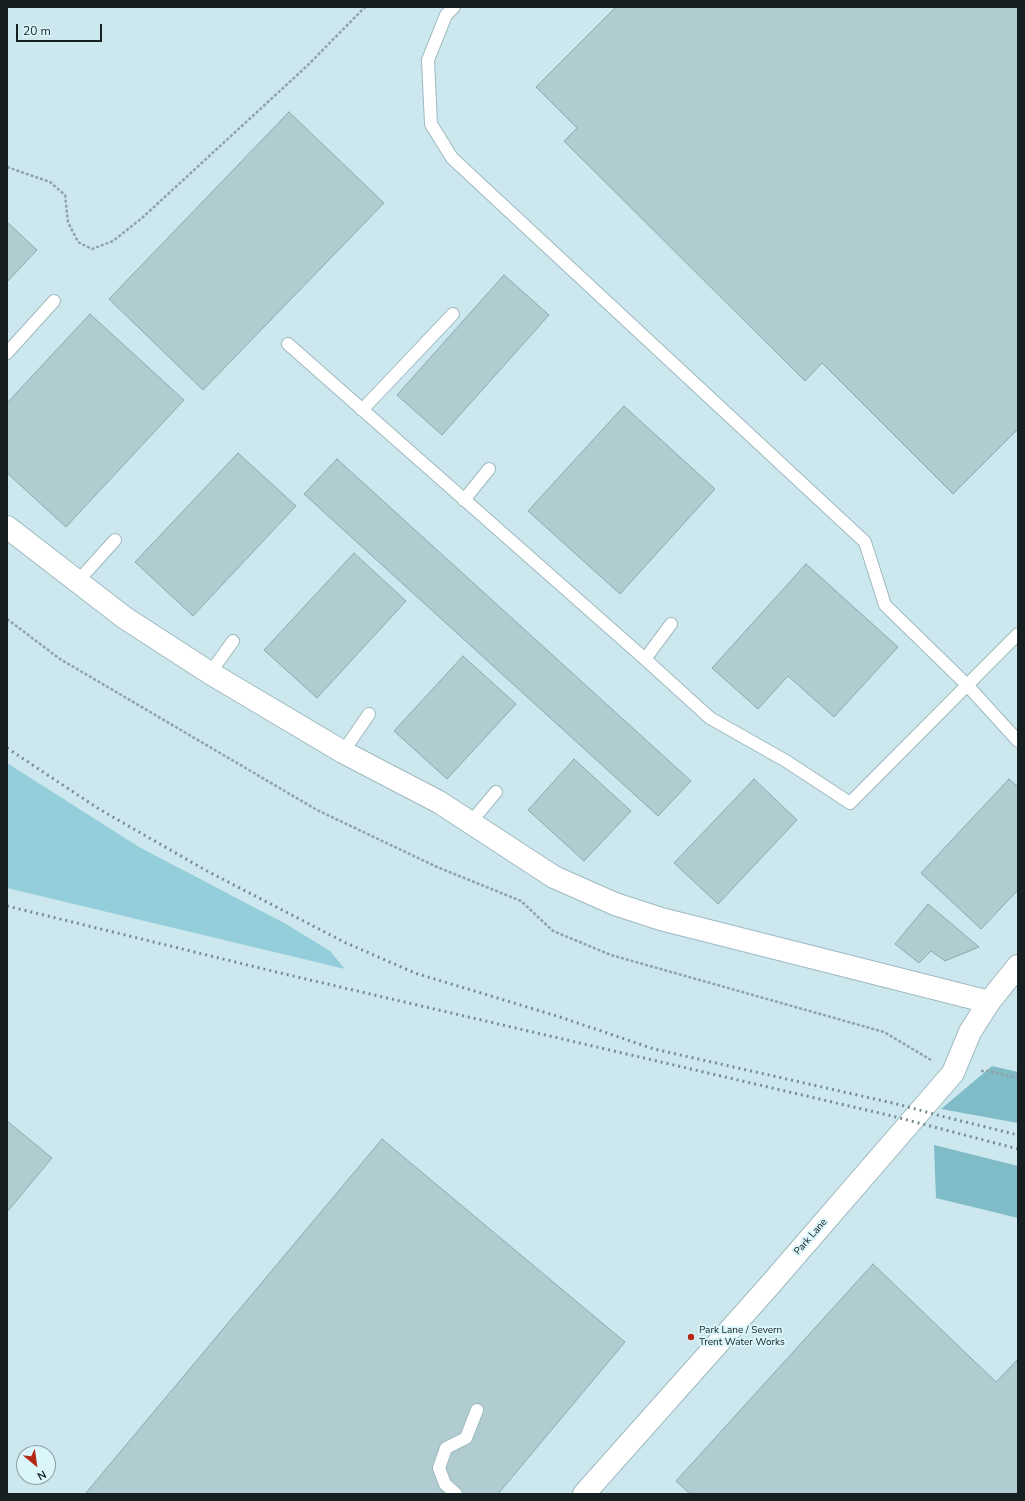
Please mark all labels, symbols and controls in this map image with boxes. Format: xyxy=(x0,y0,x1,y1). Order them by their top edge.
scale bar xyxy=(18,16,104,42)
text: 20 m xyxy=(23,23,51,39)
street label: Park Lane xyxy=(792,1216,830,1258)
place label: Park Lane / Severn Trent Water Works xyxy=(699,1325,785,1348)
marker: Park Lane / Severn Trent Water Works xyxy=(686,1332,696,1342)
north arrow xyxy=(16,1445,56,1485)
text: N xyxy=(34,1466,49,1484)

